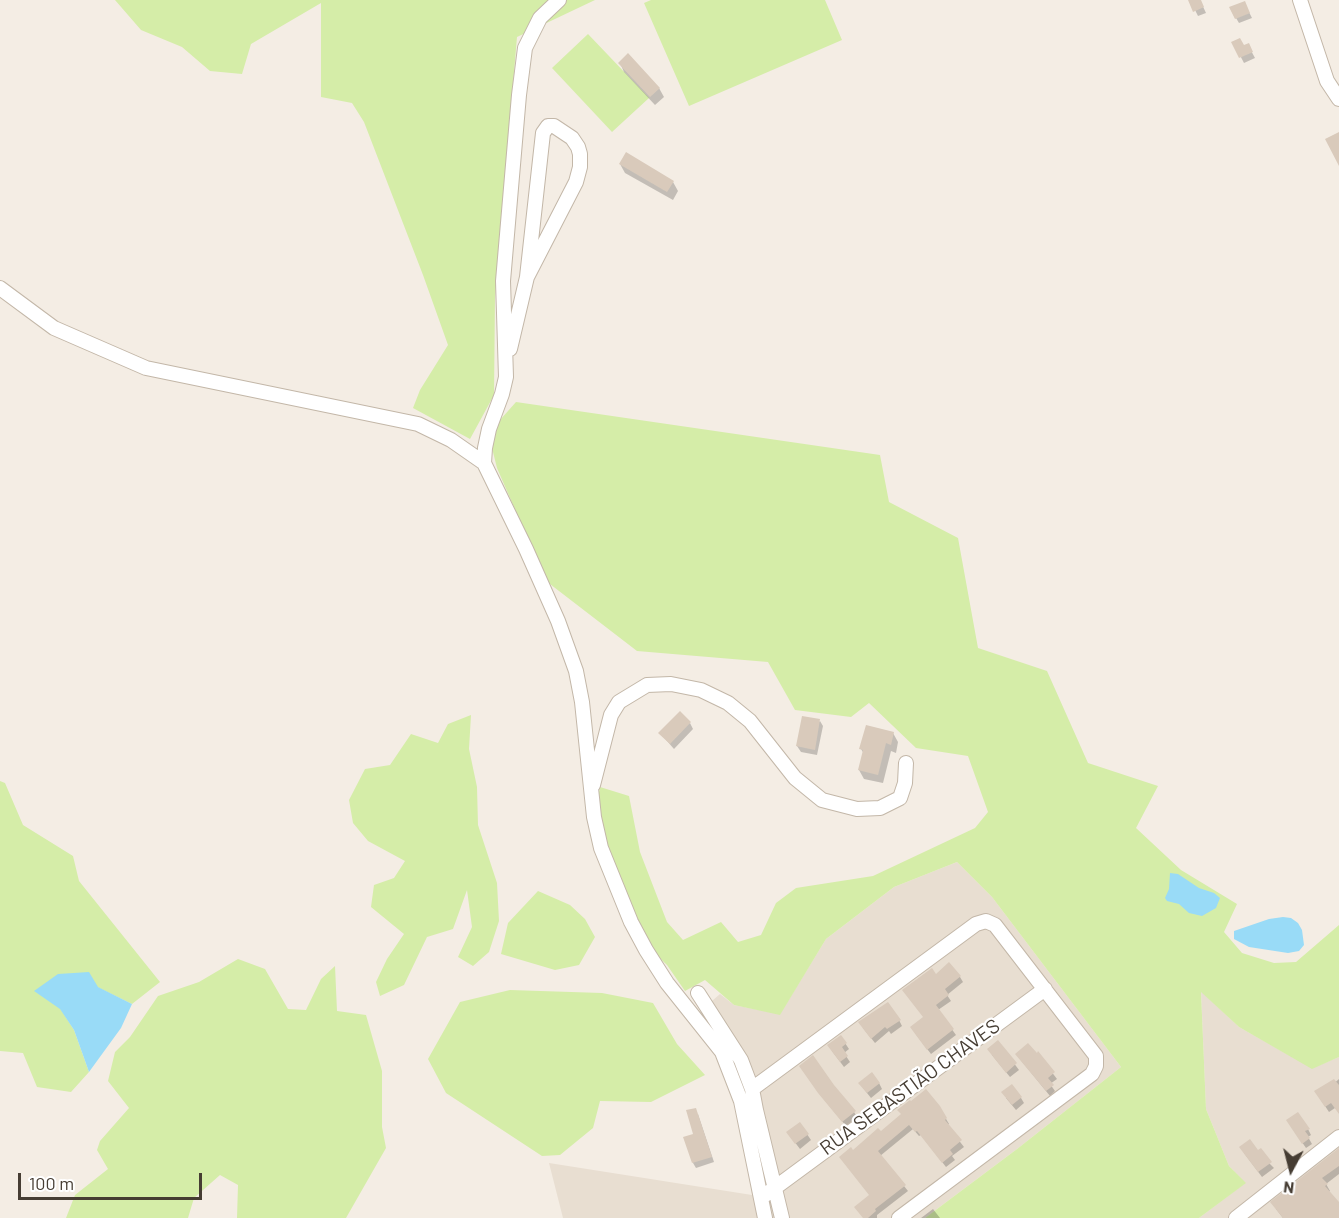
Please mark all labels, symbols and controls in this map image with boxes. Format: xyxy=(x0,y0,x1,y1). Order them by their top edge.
street label: RUA SEBASTIÃO CHAVES xyxy=(815,1014,1005,1160)
north arrow xyxy=(1261,1140,1321,1200)
scale bar xyxy=(21,1161,206,1199)
text: 100 m xyxy=(29,1172,74,1194)
text: N xyxy=(1282,1178,1295,1198)

